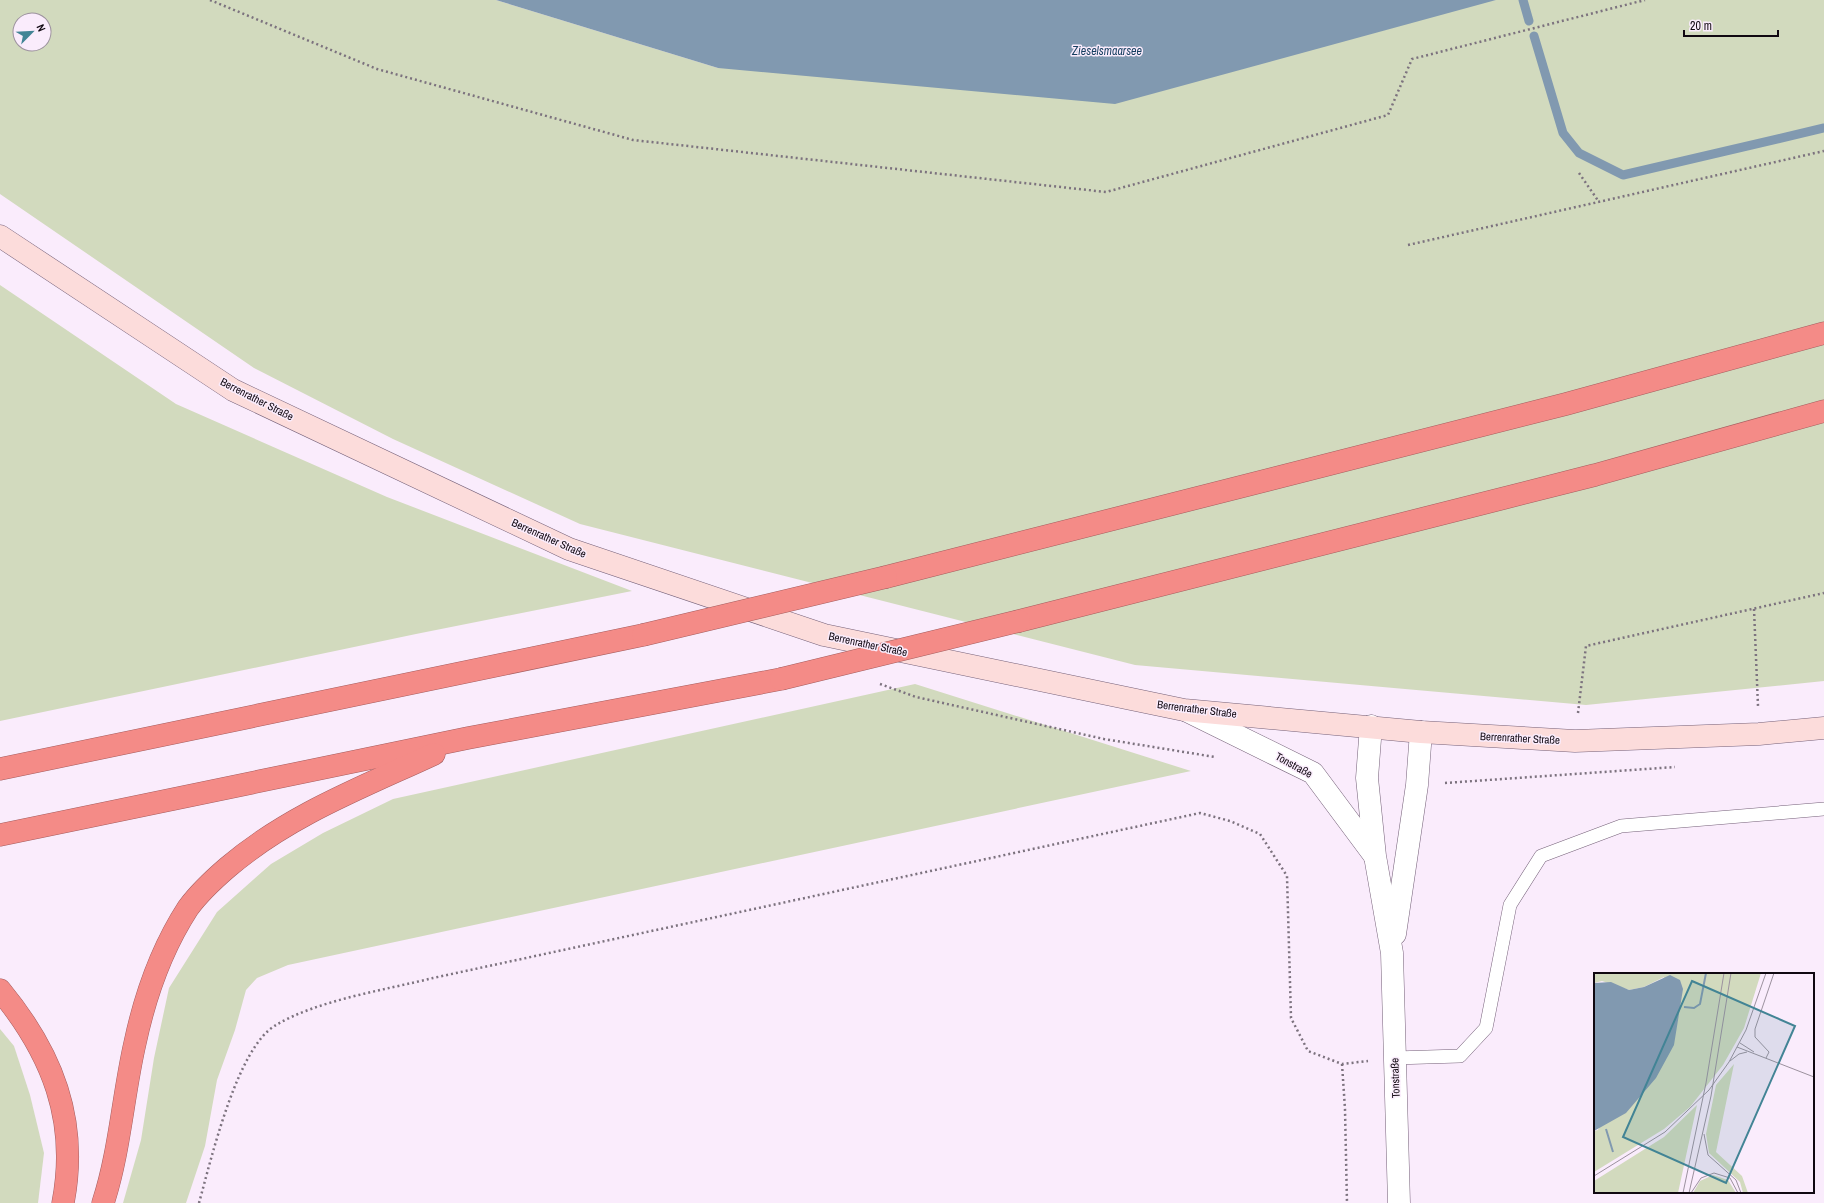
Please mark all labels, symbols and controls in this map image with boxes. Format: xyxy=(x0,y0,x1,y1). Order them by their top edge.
north arrow xyxy=(12,12,52,52)
scale bar xyxy=(1684,12,1778,38)
text: 20 m xyxy=(1690,18,1712,34)
text: N xyxy=(33,22,49,34)
water label: Zieselsmaarsee xyxy=(1071,43,1143,59)
street label: Berrenrather Straße xyxy=(218,375,296,423)
street label: Berrenrather Straße xyxy=(510,515,588,561)
street label: Berrenrather Straße xyxy=(827,629,909,659)
street label: Berrenrather Straße xyxy=(1156,697,1238,721)
street label: Berrenrather Straße xyxy=(1480,729,1560,747)
street label: Tonstraße xyxy=(1273,749,1315,781)
inset map xyxy=(1594,973,1814,1193)
street label: Tonstraße xyxy=(1387,1058,1403,1098)

